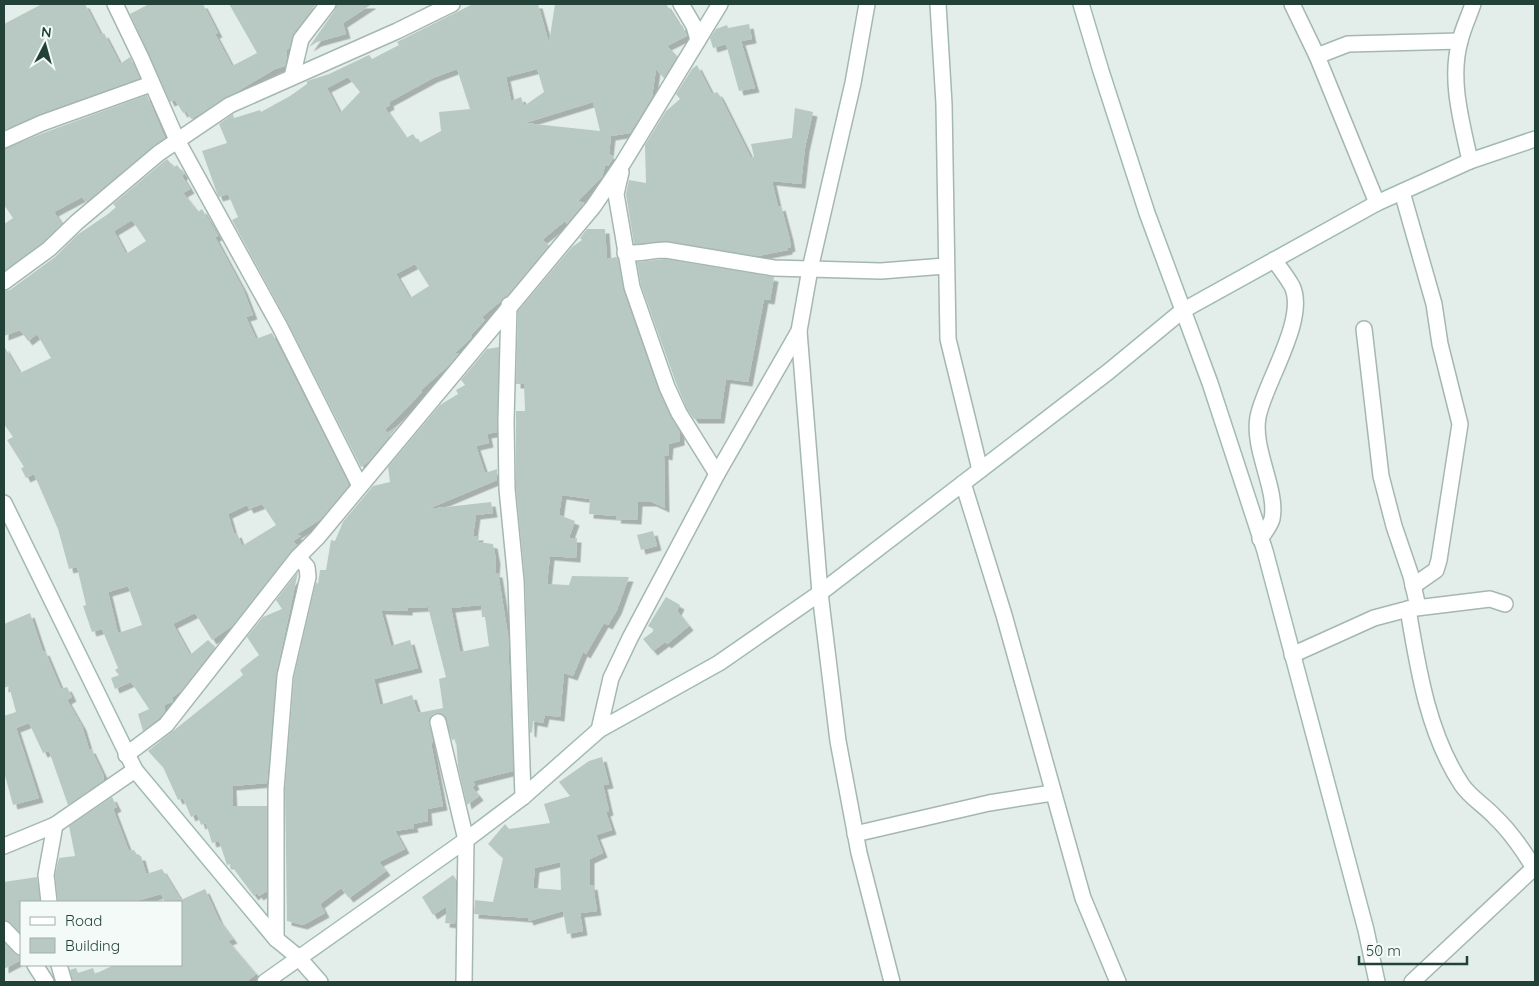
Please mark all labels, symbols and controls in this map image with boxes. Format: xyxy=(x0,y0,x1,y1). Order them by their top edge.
north arrow xyxy=(20,20,70,70)
text: N xyxy=(40,23,52,42)
legend xyxy=(20,901,182,966)
text: Road xyxy=(65,911,102,930)
scale bar xyxy=(1359,934,1466,966)
text: Building xyxy=(65,936,120,955)
text: 50 m xyxy=(1366,941,1401,960)

